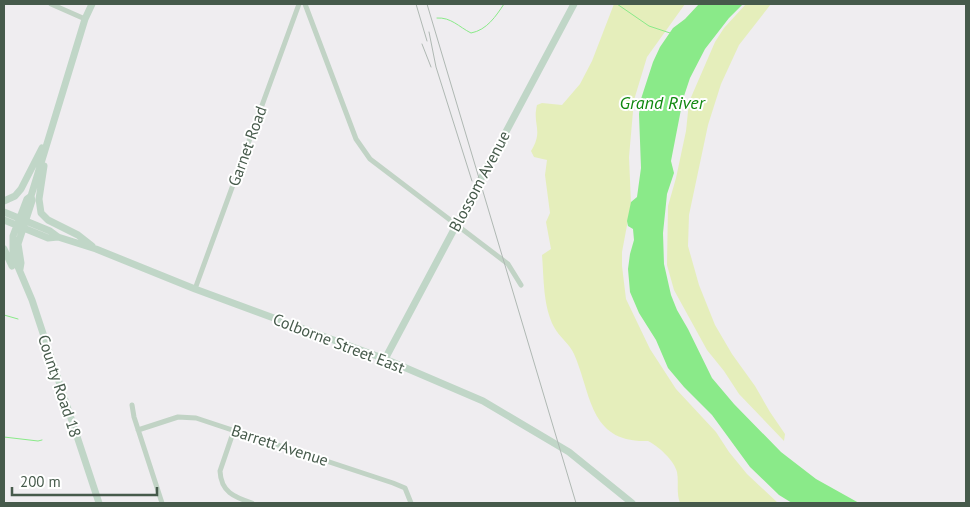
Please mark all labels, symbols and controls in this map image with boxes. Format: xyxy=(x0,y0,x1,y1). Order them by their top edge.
water label: Grand River xyxy=(619,91,706,114)
street label: Garnet Road xyxy=(223,103,271,189)
street label: Blossom Avenue xyxy=(444,127,514,235)
street label: Colborne Street East xyxy=(270,309,408,378)
street label: County Road 18 xyxy=(34,332,86,440)
street label: Barrett Avenue xyxy=(229,420,331,470)
scale bar xyxy=(12,464,158,496)
text: 200 m xyxy=(20,472,61,491)

